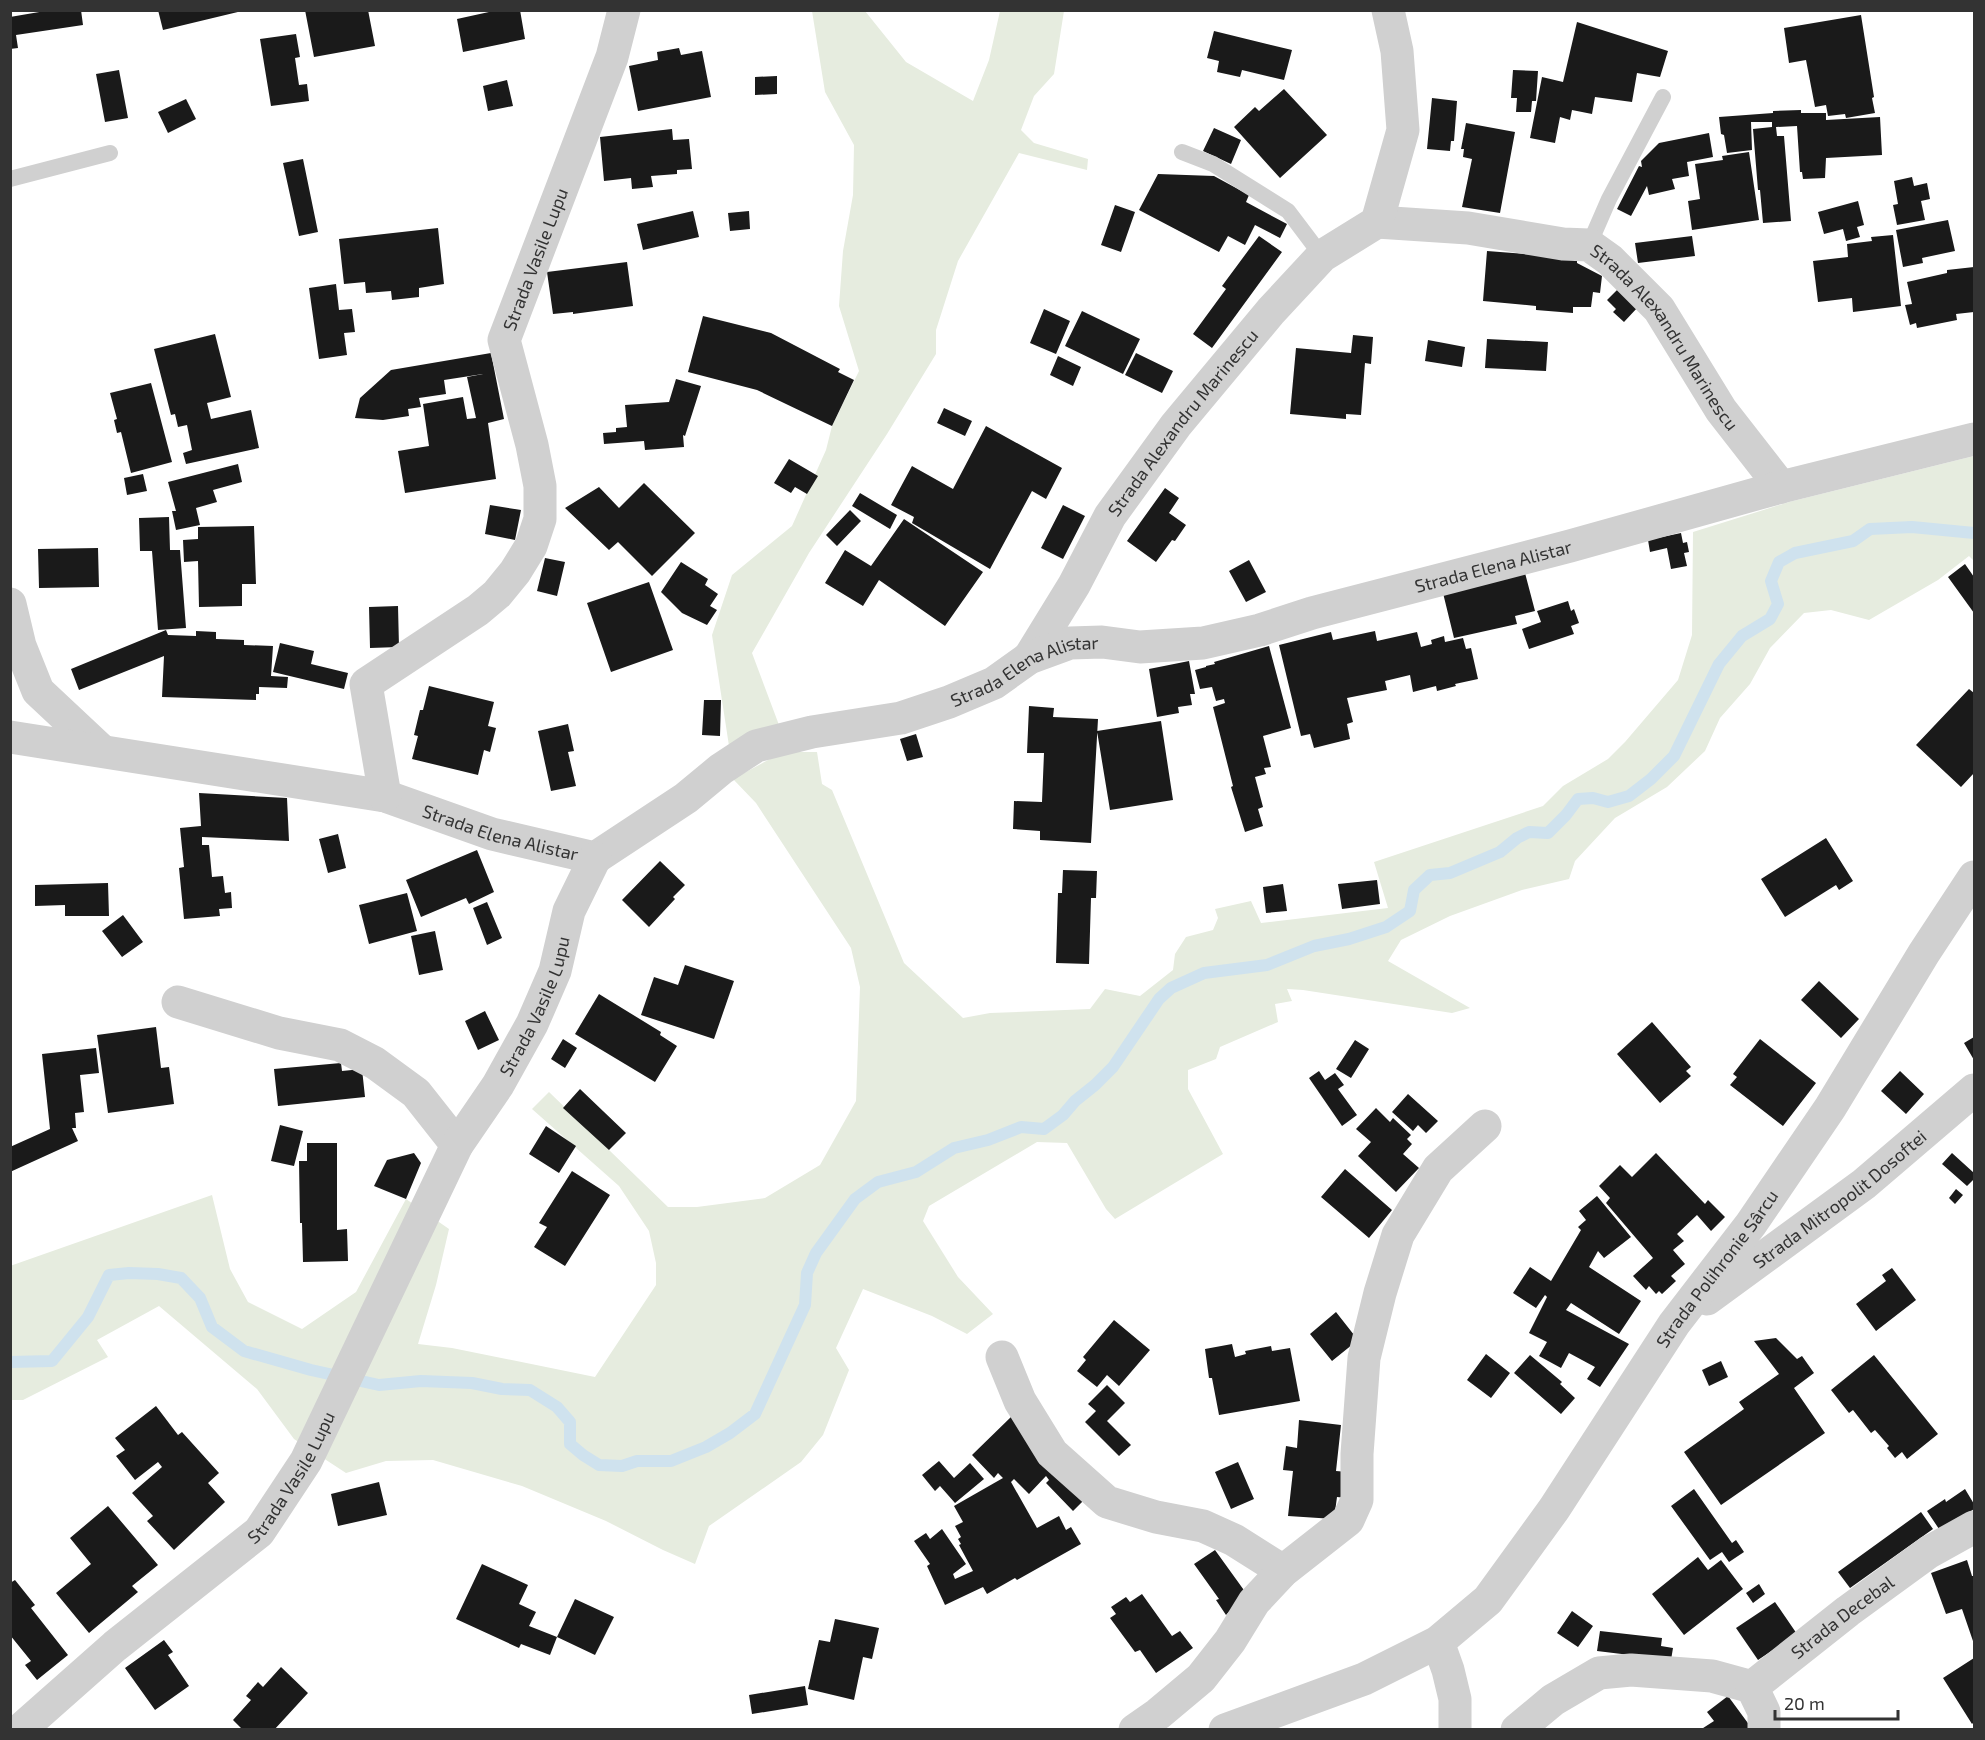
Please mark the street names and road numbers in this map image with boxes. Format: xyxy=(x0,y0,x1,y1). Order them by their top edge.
street label: Strada Vasile Lupu xyxy=(498,185,572,334)
street label: Strada Alexandru Marinescu xyxy=(1586,239,1744,435)
street label: Strada Alexandru Marinescu xyxy=(1103,324,1262,520)
street label: Strada Elena Alistar xyxy=(1412,535,1574,597)
street label: Strada Elena Alistar xyxy=(947,631,1099,711)
street label: Strada Elena Alistar xyxy=(420,799,581,865)
street label: Strada Vasile Lupu xyxy=(494,934,574,1080)
street label: Strada Mitropolit Dosoftei xyxy=(1748,1125,1930,1273)
street label: Strada Polihronie Sârcu xyxy=(1651,1185,1782,1351)
street label: Strada Vasile Lupu xyxy=(243,1408,339,1548)
street label: Strada Decebal xyxy=(1786,1570,1898,1663)

